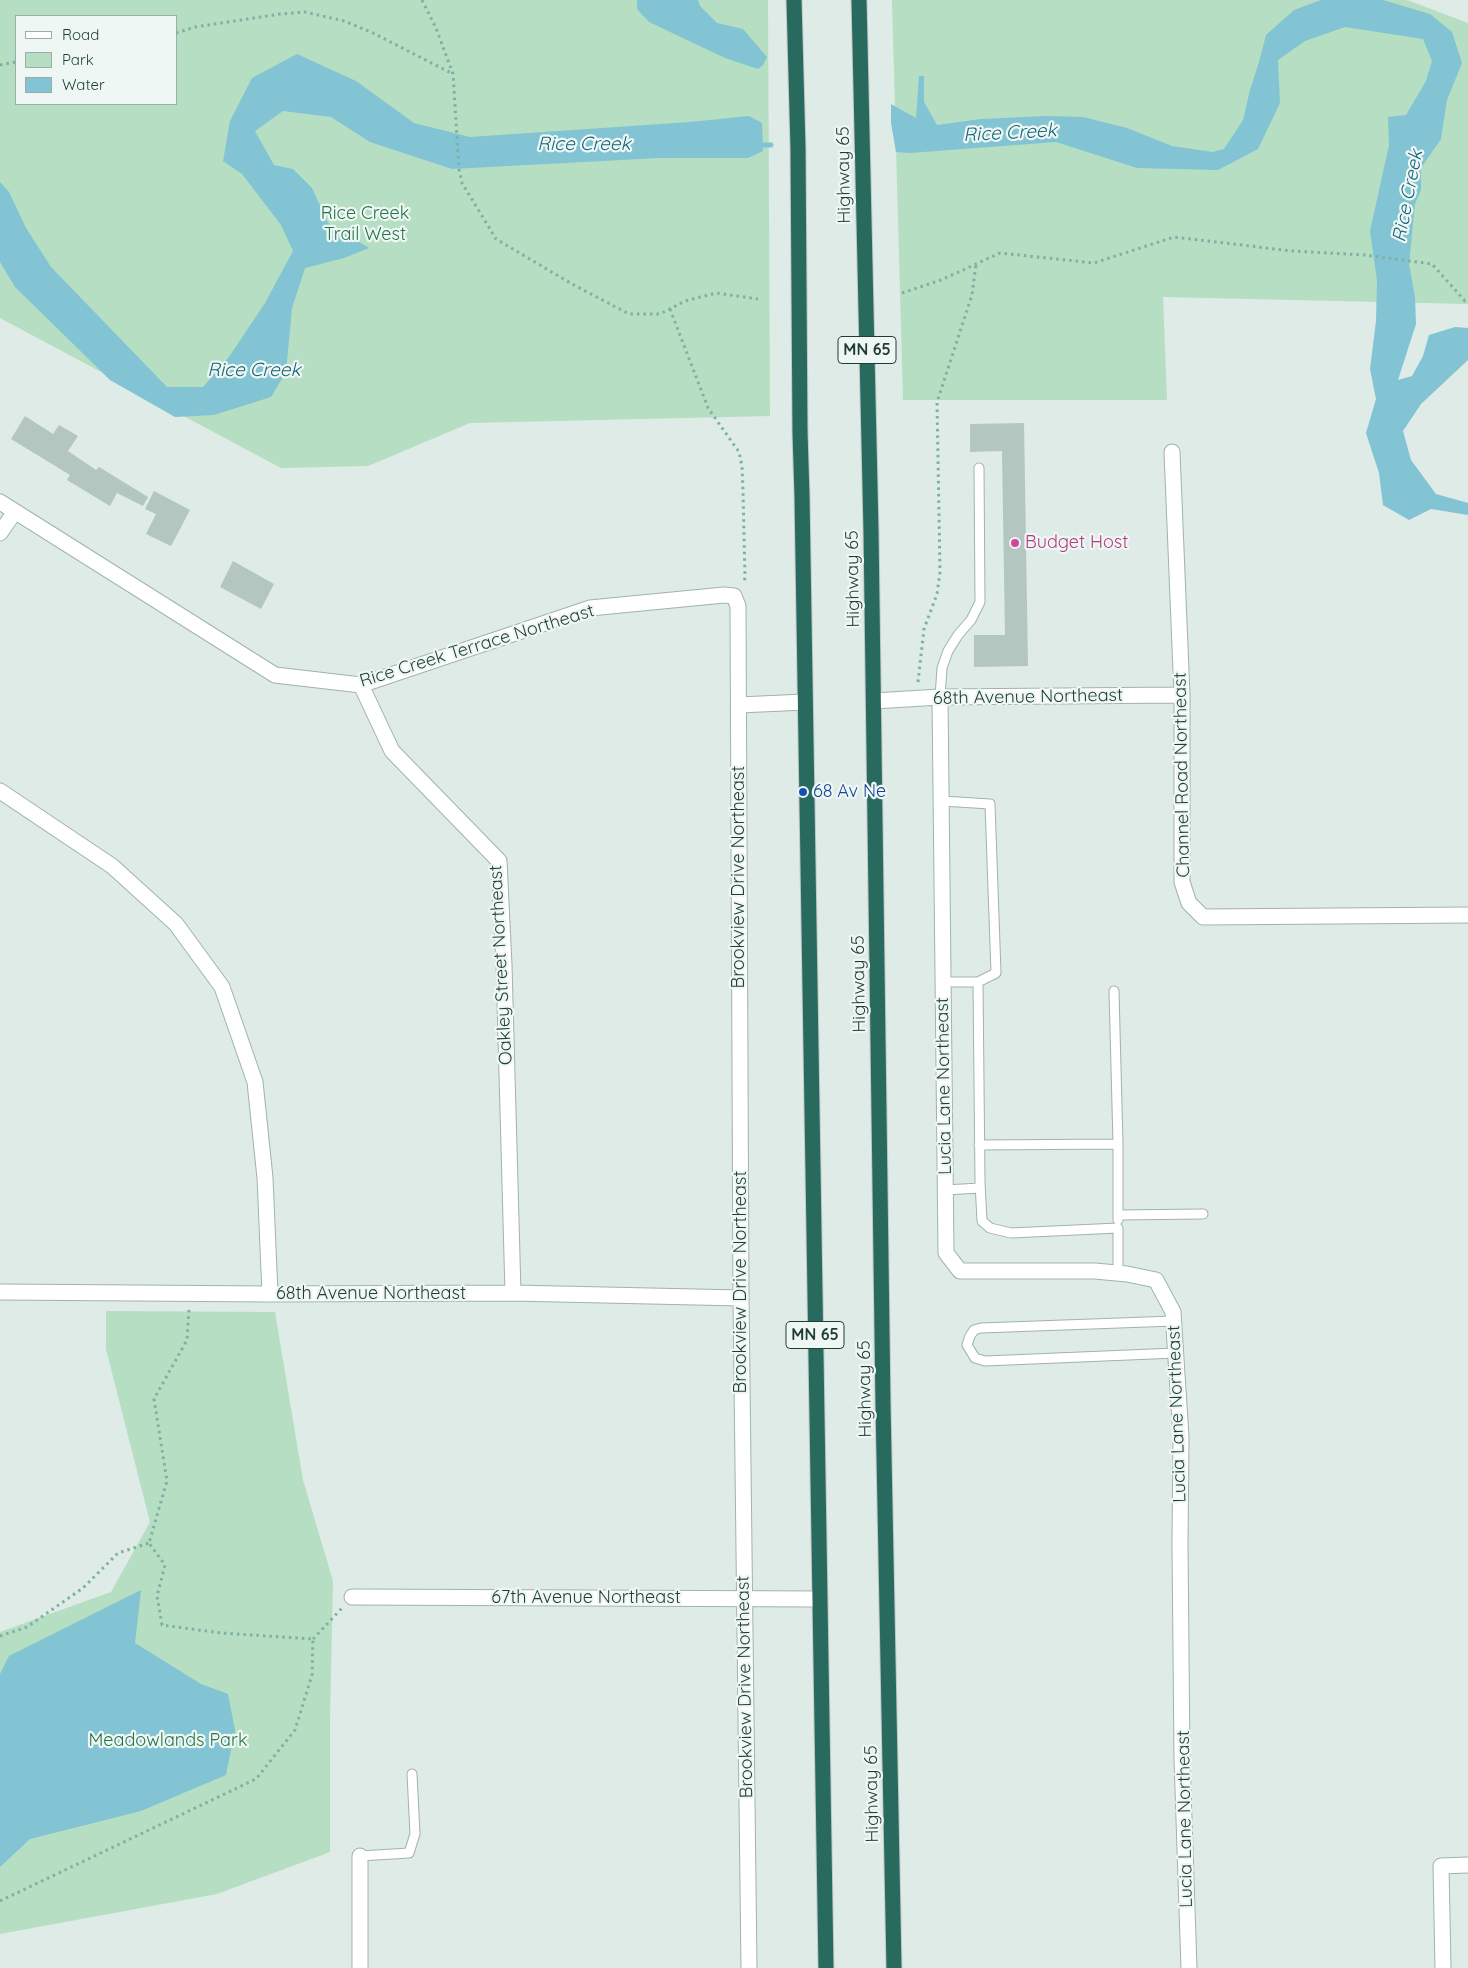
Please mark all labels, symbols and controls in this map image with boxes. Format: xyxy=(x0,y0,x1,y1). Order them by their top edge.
legend xyxy=(15,15,178,105)
text: Road xyxy=(62,25,99,44)
text: Park xyxy=(62,50,94,69)
text: Water xyxy=(62,75,105,94)
water label: Rice Creek xyxy=(963,119,1057,147)
street label: Highway 65 xyxy=(832,126,856,224)
water label: Rice Creek xyxy=(537,133,631,155)
water label: Rice Creek xyxy=(1388,148,1428,244)
park label: Rice Creek Trail West xyxy=(321,203,409,245)
road number: MN 65 xyxy=(838,336,896,364)
water label: Rice Creek xyxy=(207,359,301,381)
street label: Highway 65 xyxy=(841,530,865,628)
place label: Budget Host xyxy=(1025,532,1128,554)
marker: Budget Host xyxy=(1009,537,1021,549)
street label: Rice Creek Terrace Northeast xyxy=(357,600,597,692)
street label: Channel Road Northeast xyxy=(1169,672,1195,878)
street label: 68th Avenue Northeast xyxy=(933,685,1123,709)
street label: Brookview Drive Northeast xyxy=(728,766,750,988)
place label: 68 Av Ne xyxy=(813,781,886,803)
marker: 68 Av Ne xyxy=(797,786,809,798)
street label: Oakley Street Northeast xyxy=(485,864,517,1066)
street label: Highway 65 xyxy=(847,935,871,1033)
street label: Lucia Lane Northeast xyxy=(932,997,956,1175)
street label: Brookview Drive Northeast xyxy=(730,1171,752,1393)
street label: 68th Avenue Northeast xyxy=(276,1283,466,1305)
road number: MN 65 xyxy=(786,1322,844,1348)
street label: Lucia Lane Northeast xyxy=(1163,1325,1191,1503)
street label: Highway 65 xyxy=(853,1340,877,1438)
street label: Brookview Drive Northeast xyxy=(732,1575,758,1799)
street label: 67th Avenue Northeast xyxy=(491,1587,681,1609)
park label: Meadowlands Park xyxy=(88,1730,248,1752)
street label: Lucia Lane Northeast xyxy=(1173,1730,1197,1908)
street label: Highway 65 xyxy=(860,1745,884,1843)

